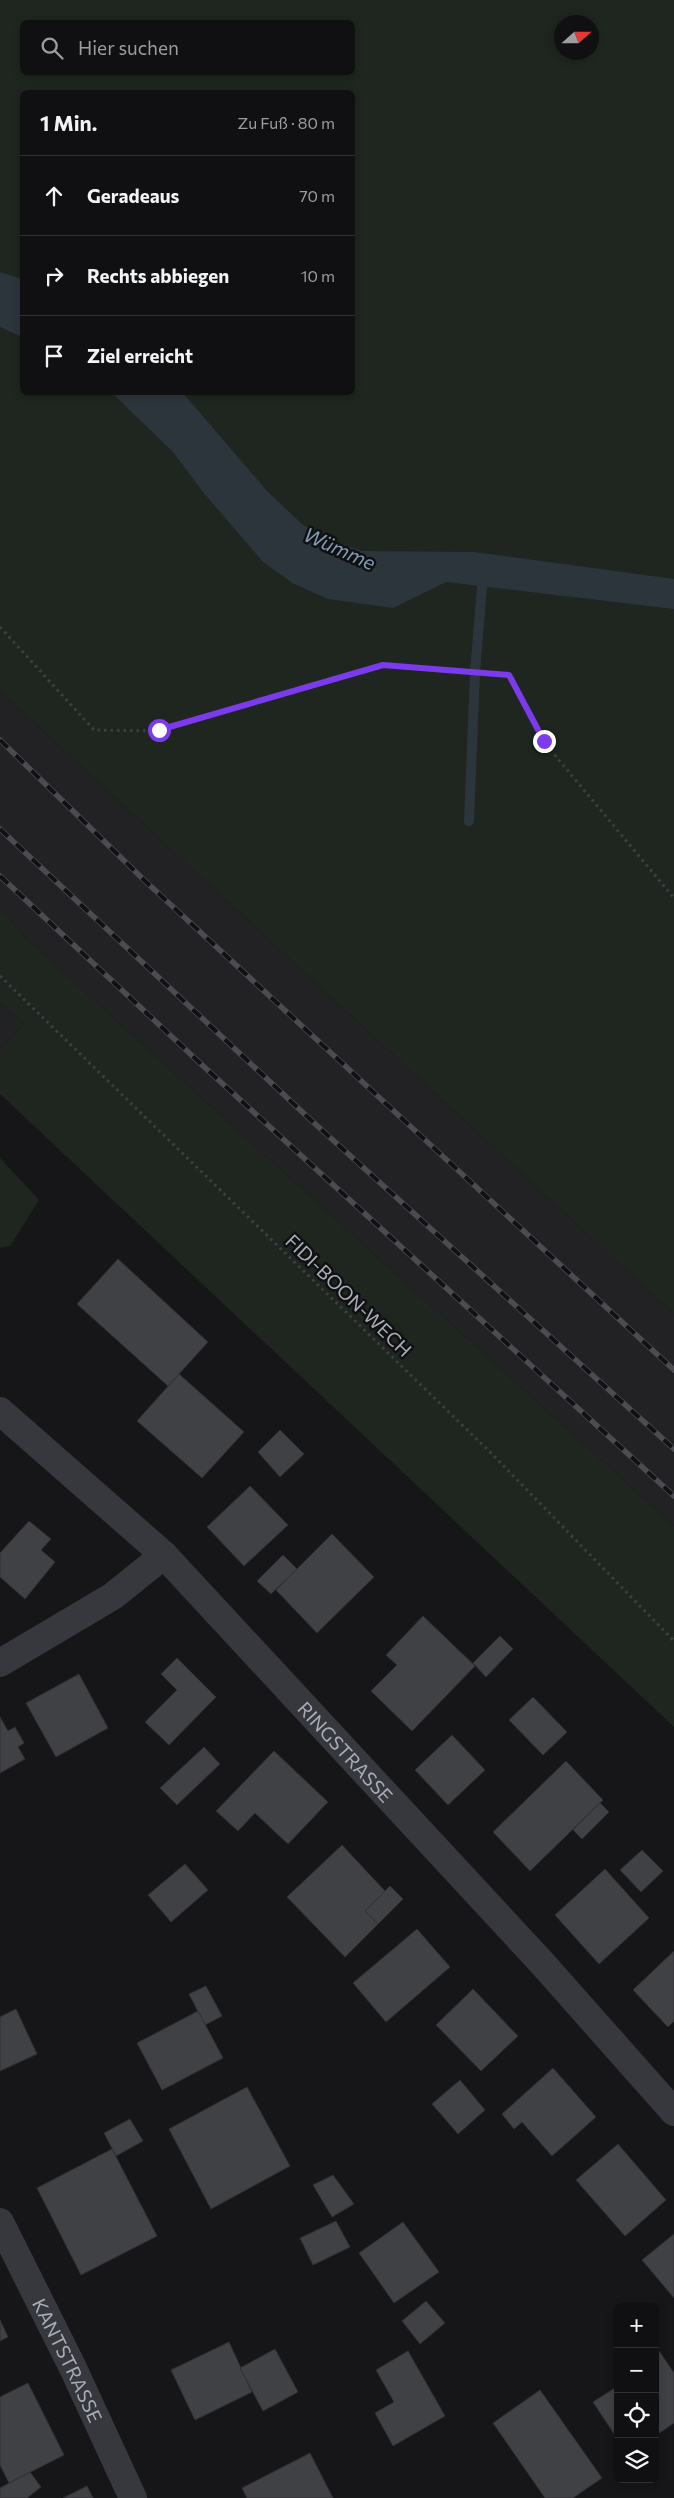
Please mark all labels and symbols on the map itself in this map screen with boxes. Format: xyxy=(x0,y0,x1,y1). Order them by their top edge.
north arrow xyxy=(554,15,599,60)
water label: Wümme xyxy=(300,522,380,575)
route start xyxy=(148,719,171,742)
route end xyxy=(533,730,556,753)
street label: FIDI-BOON-WECH xyxy=(281,1229,417,1361)
street label: RINGSTRASSE xyxy=(294,1696,398,1806)
street label: KANTSTRASSE xyxy=(28,2294,108,2426)

